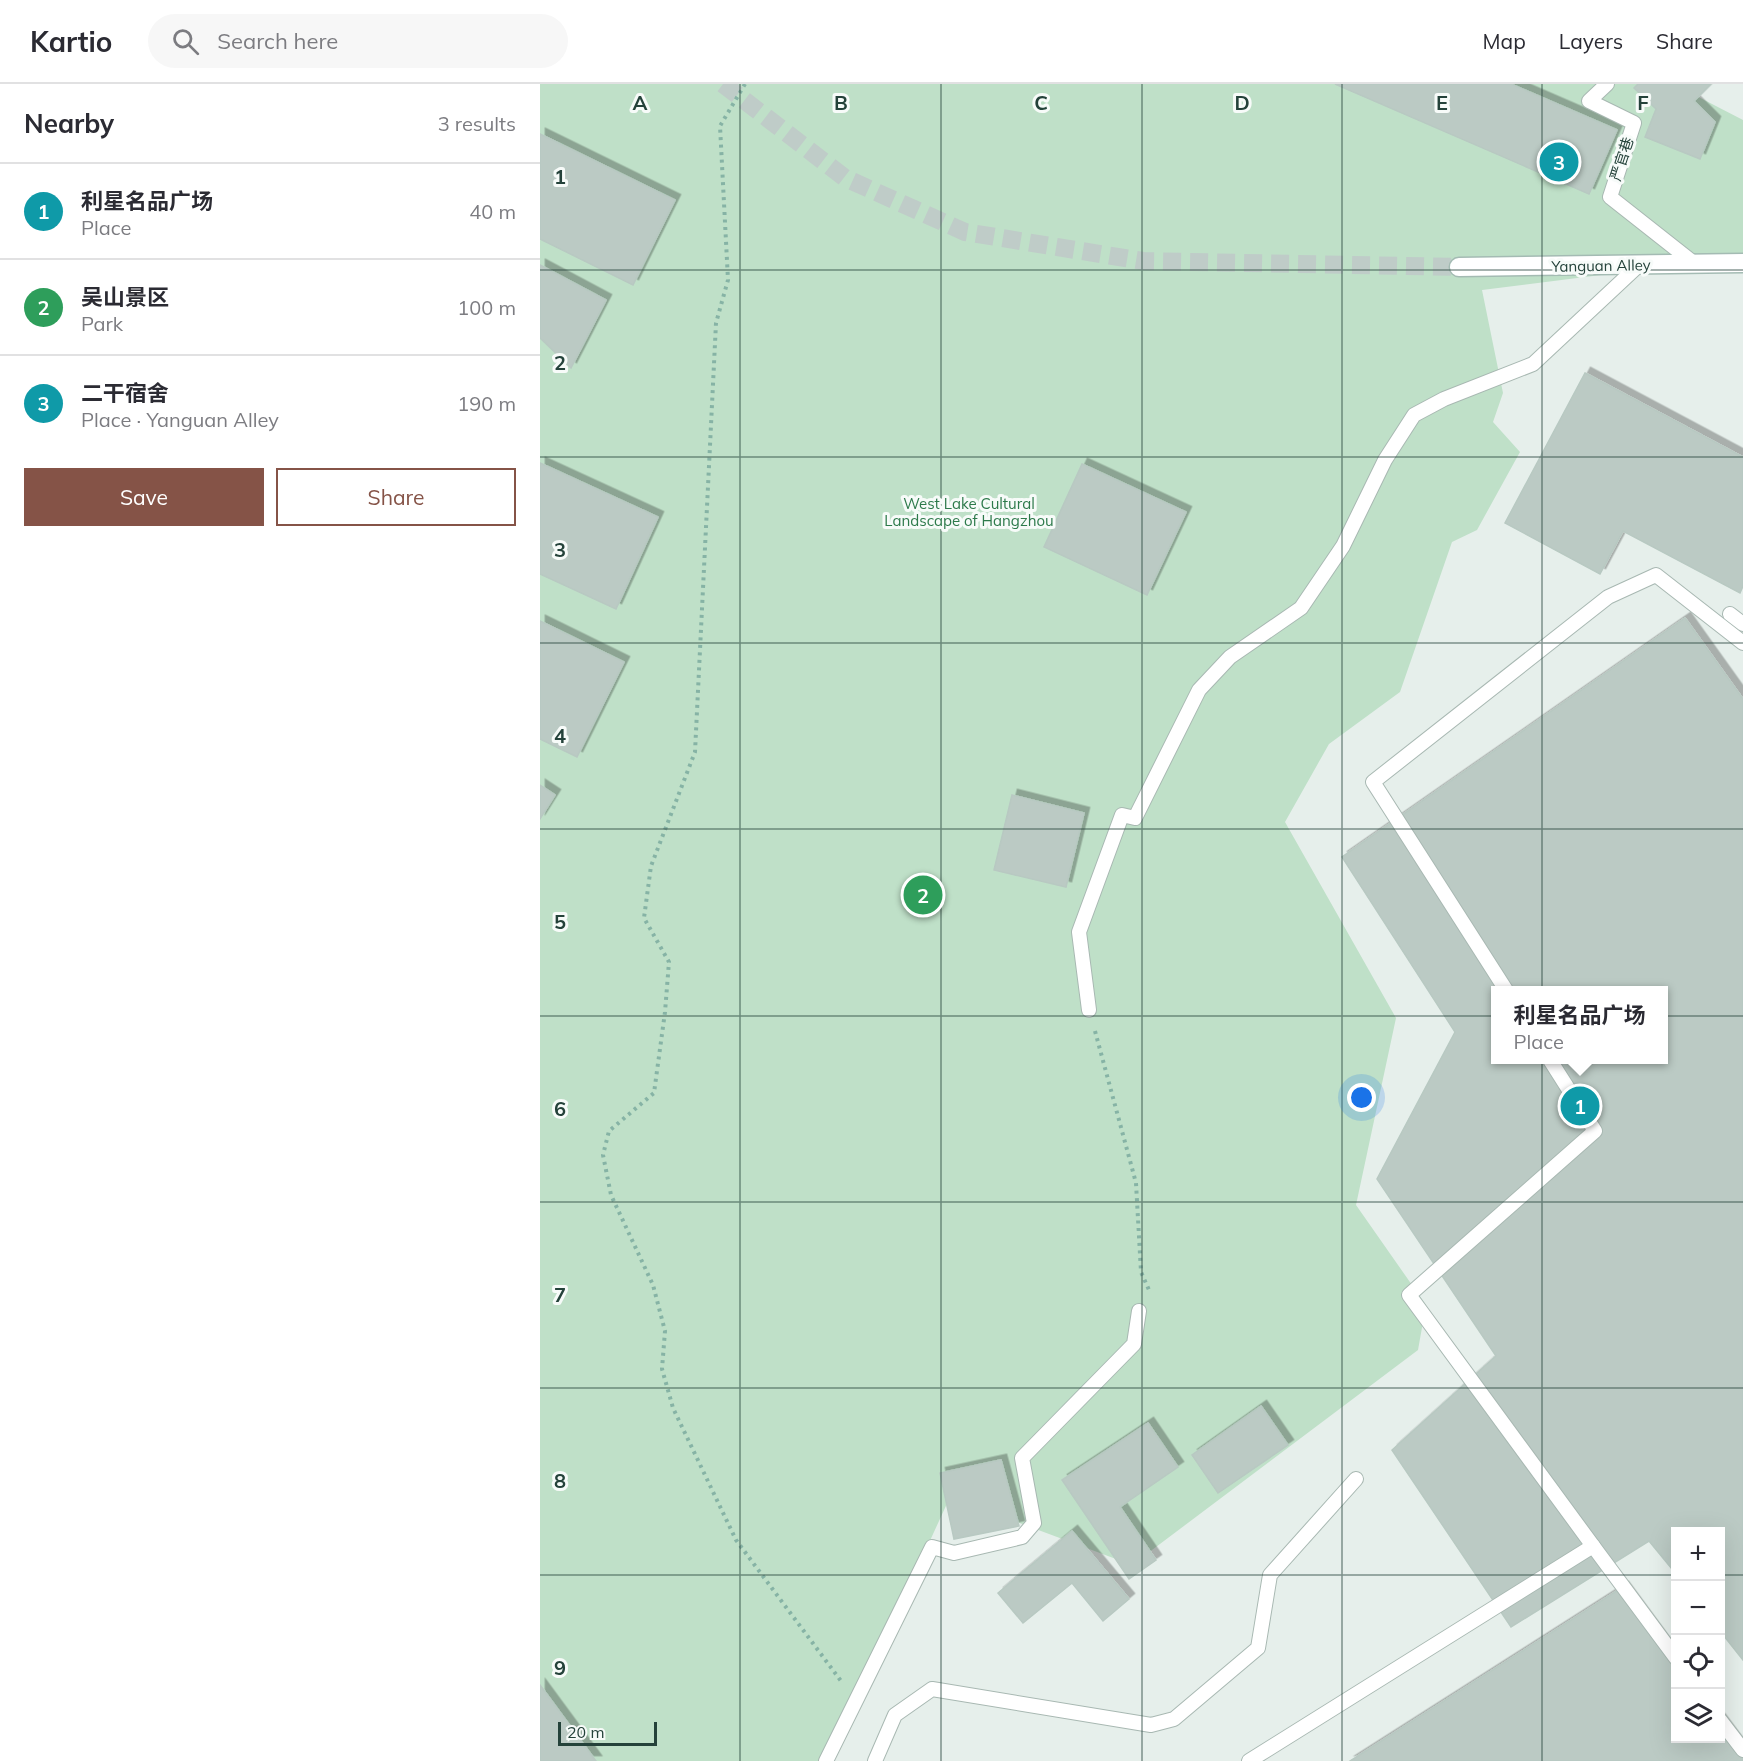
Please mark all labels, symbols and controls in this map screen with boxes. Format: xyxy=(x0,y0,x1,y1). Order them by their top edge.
search box xyxy=(148,14,568,68)
text: Kartio xyxy=(30,24,112,59)
icon: search xyxy=(169,25,202,58)
text: Search here xyxy=(217,27,338,55)
text: Map xyxy=(1483,28,1526,54)
text: Layers xyxy=(1559,28,1623,54)
text: Share xyxy=(1656,28,1713,54)
text: A xyxy=(633,90,648,115)
text: B xyxy=(834,90,848,115)
text: C xyxy=(1034,90,1048,115)
text: D xyxy=(1234,90,1250,115)
text: E xyxy=(1436,90,1448,115)
text: F xyxy=(1637,90,1649,115)
text: Nearby xyxy=(24,107,114,140)
text: 3 results xyxy=(438,111,516,136)
street label: 严官巷 xyxy=(1606,135,1638,183)
pin: 3 xyxy=(1540,140,1578,184)
text: 1 xyxy=(554,164,566,189)
text: 利星名品广场 xyxy=(81,187,213,215)
text: 1 xyxy=(38,199,50,224)
text: 40 m xyxy=(469,199,516,224)
text: Place xyxy=(81,215,131,240)
street label: Yanguan Alley xyxy=(1550,255,1651,276)
text: 吴山景区 xyxy=(81,283,169,311)
text: 2 xyxy=(38,295,50,320)
text: 100 m xyxy=(457,295,516,320)
text: Park xyxy=(81,311,123,336)
text: 2 xyxy=(554,350,566,375)
text: 二干宿舍 xyxy=(81,379,169,407)
text: 3 xyxy=(38,391,50,416)
text: 190 m xyxy=(457,391,516,416)
text: Place · Yanguan Alley xyxy=(81,407,279,432)
button: Save xyxy=(24,468,264,526)
button: Share xyxy=(276,468,516,526)
park label: West Lake Cultural Landscape of Hangzhou xyxy=(884,494,1054,530)
text: 3 xyxy=(554,537,566,562)
text: 4 xyxy=(554,723,566,748)
pin: 2 xyxy=(904,872,943,918)
text: 5 xyxy=(554,909,566,934)
popup xyxy=(1491,986,1668,1064)
text: 利星名品广场 xyxy=(1513,1001,1646,1029)
text: Place xyxy=(1513,1029,1564,1054)
your location xyxy=(1347,1083,1376,1112)
pin: 1 xyxy=(1560,1084,1600,1128)
text: 6 xyxy=(554,1096,566,1121)
text: 7 xyxy=(554,1282,566,1307)
text: 8 xyxy=(554,1468,566,1493)
map controls xyxy=(1671,1527,1725,1743)
button: + xyxy=(1671,1527,1725,1581)
button: − xyxy=(1671,1581,1725,1635)
button: locate xyxy=(1671,1635,1725,1689)
text: 9 xyxy=(554,1655,566,1680)
button: layers xyxy=(1671,1689,1725,1743)
scale bar xyxy=(558,1719,657,1746)
text: 20 m xyxy=(567,1722,604,1742)

